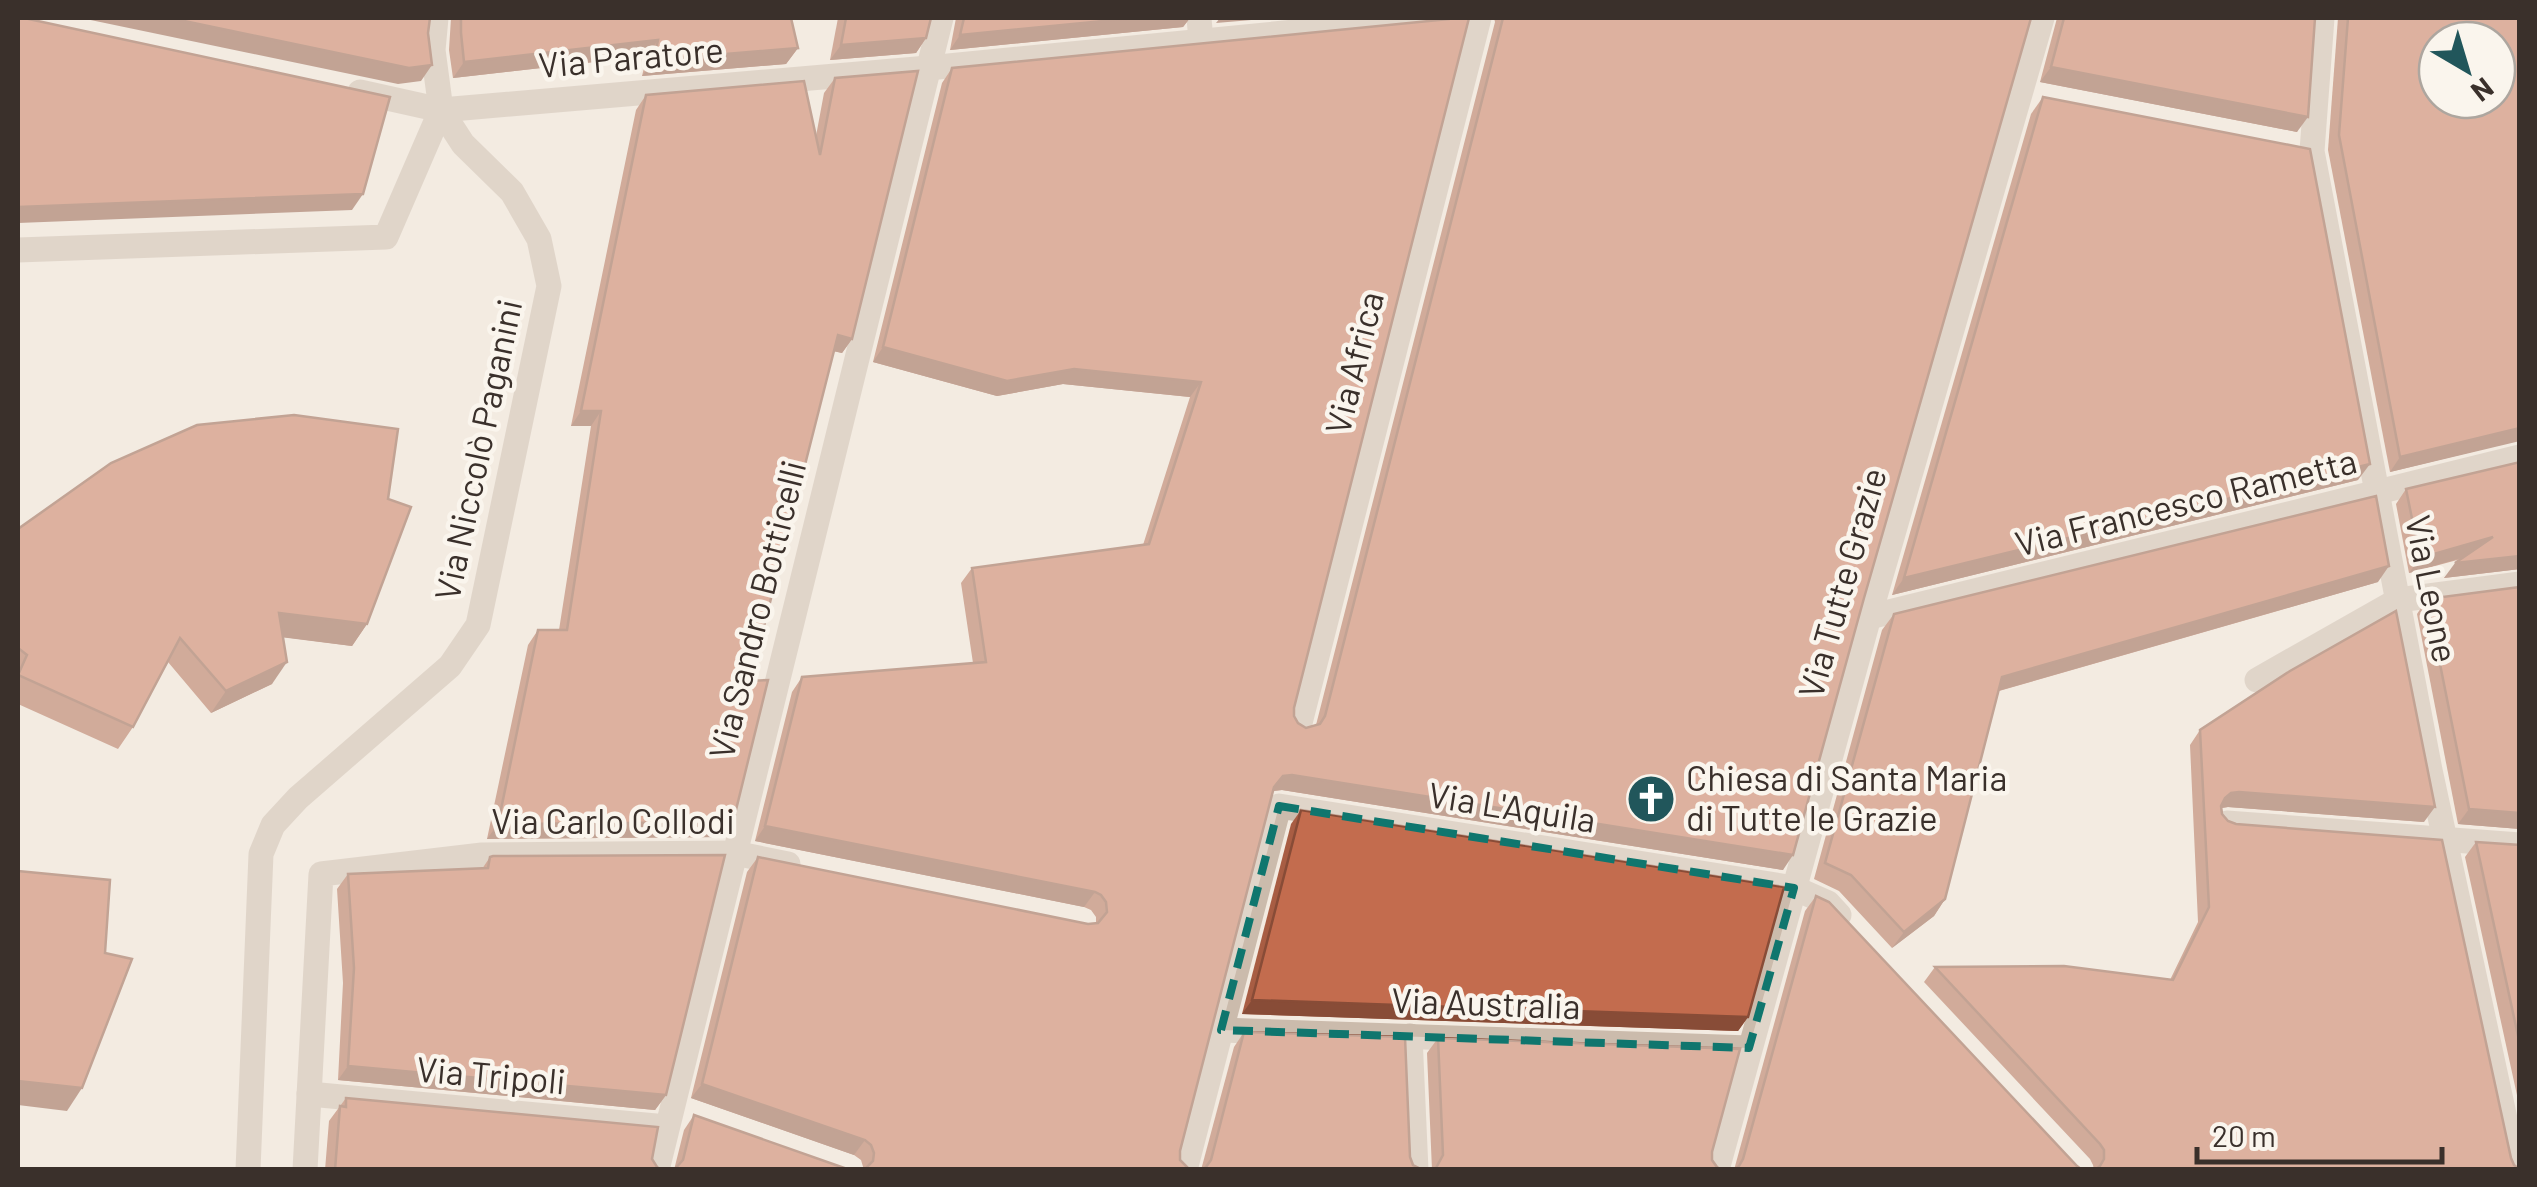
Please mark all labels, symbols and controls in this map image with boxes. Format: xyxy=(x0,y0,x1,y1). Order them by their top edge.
north arrow xyxy=(2417,20,2517,120)
street label: Via Paratore xyxy=(536,27,725,85)
text: N xyxy=(2465,71,2501,110)
street label: Via Africa xyxy=(1315,287,1391,438)
street label: Via Niccolò Paganini xyxy=(425,295,529,604)
street label: Via Francesco Rametta xyxy=(2010,438,2361,564)
street label: Via Sandro Botticelli xyxy=(699,456,813,763)
street label: Via Tutte Grazie xyxy=(1788,463,1894,702)
street label: Via Leone xyxy=(2398,511,2468,666)
place label: Chiesa di Santa Maria di Tutte le Grazie xyxy=(1686,756,2007,838)
street label: Via L'Aquila xyxy=(1426,772,1599,840)
church icon: Chiesa di Santa Maria di Tutte le Grazie xyxy=(1625,773,1677,825)
street label: Via Carlo Collodi xyxy=(491,799,735,841)
street label: Via Australia xyxy=(1391,978,1581,1026)
street label: Via Tripoli xyxy=(415,1047,567,1101)
scale bar xyxy=(2197,1102,2442,1164)
text: 20 m xyxy=(2212,1117,2276,1153)

